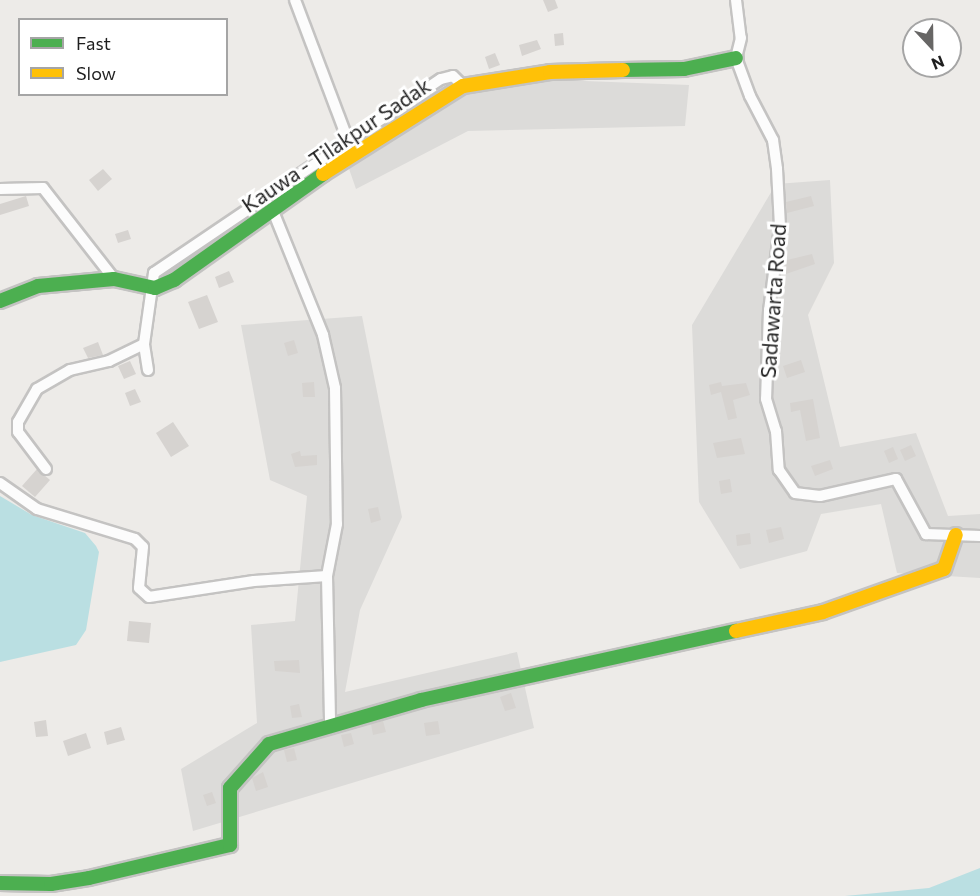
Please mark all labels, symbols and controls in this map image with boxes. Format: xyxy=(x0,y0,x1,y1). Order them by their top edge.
legend xyxy=(18,18,228,96)
north arrow xyxy=(902,18,962,78)
text: Fast xyxy=(76,32,111,54)
text: N xyxy=(929,52,947,74)
text: Slow xyxy=(76,62,116,84)
street label: Kauwa - Tilakpur Sadak xyxy=(237,72,435,218)
street label: Sadawarta Road xyxy=(755,223,791,379)

